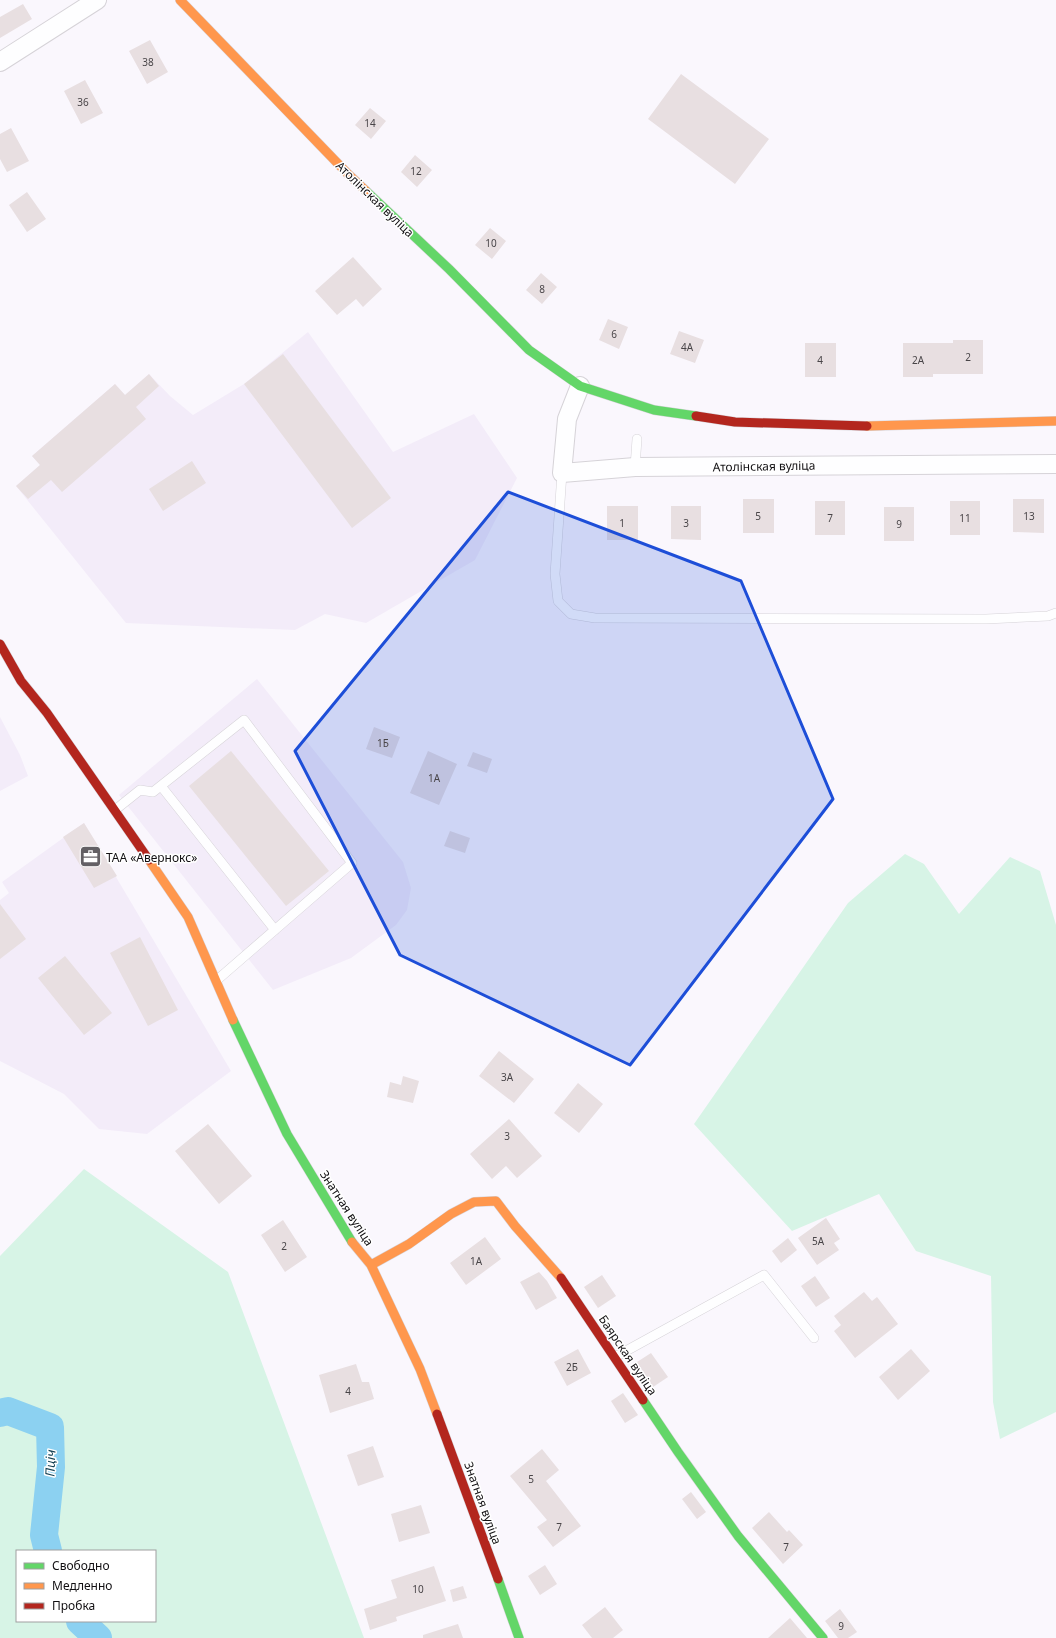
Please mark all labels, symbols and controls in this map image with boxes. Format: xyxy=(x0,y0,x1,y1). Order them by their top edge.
house number: 38 xyxy=(142,55,154,69)
house number: 36 xyxy=(77,95,89,109)
house number: 14 xyxy=(364,116,376,130)
street label: Атолінская вуліца xyxy=(332,157,418,241)
house number: 12 xyxy=(410,164,422,178)
house number: 10 xyxy=(485,236,497,250)
house number: 8 xyxy=(539,282,545,296)
house number: 6 xyxy=(611,327,617,341)
house number: 4А xyxy=(681,340,694,354)
house number: 2 xyxy=(965,350,971,364)
house number: 4 xyxy=(817,353,823,367)
house number: 2А xyxy=(912,353,925,367)
street label: Атолінская вуліца xyxy=(713,457,815,475)
house number: 5 xyxy=(755,509,761,523)
house number: 13 xyxy=(1023,509,1035,523)
house number: 7 xyxy=(827,511,833,525)
house number: 11 xyxy=(959,511,971,525)
house number: 1 xyxy=(619,516,625,530)
house number: 3 xyxy=(683,516,689,530)
house number: 9 xyxy=(896,517,902,531)
house number: 1Б xyxy=(377,736,389,750)
house number: 1А xyxy=(428,771,441,785)
office icon: ТАА «Авернокс» xyxy=(77,844,103,870)
place label: ТАА «Авернокс» xyxy=(106,849,197,866)
house number: 3А xyxy=(501,1070,514,1084)
house number: 3 xyxy=(504,1129,510,1143)
street label: Знатная вуліца xyxy=(316,1167,378,1249)
house number: 5А xyxy=(812,1234,825,1248)
house number: 2 xyxy=(281,1239,287,1253)
house number: 1А xyxy=(470,1254,483,1268)
street label: Баярская вуліца xyxy=(595,1312,661,1398)
house number: 2Б xyxy=(566,1360,578,1374)
house number: 4 xyxy=(345,1384,351,1398)
water label: Пціч xyxy=(41,1449,59,1477)
street label: Знатная вуліца xyxy=(460,1459,506,1547)
house number: 5 xyxy=(528,1472,534,1486)
house number: 7 xyxy=(556,1520,562,1534)
house number: 7 xyxy=(783,1540,789,1554)
legend xyxy=(16,1550,156,1622)
text: Свободно xyxy=(52,1557,110,1574)
text: Медленно xyxy=(52,1577,112,1594)
house number: 10 xyxy=(412,1582,424,1596)
text: Пробка xyxy=(52,1597,95,1614)
house number: 9 xyxy=(838,1619,844,1633)

